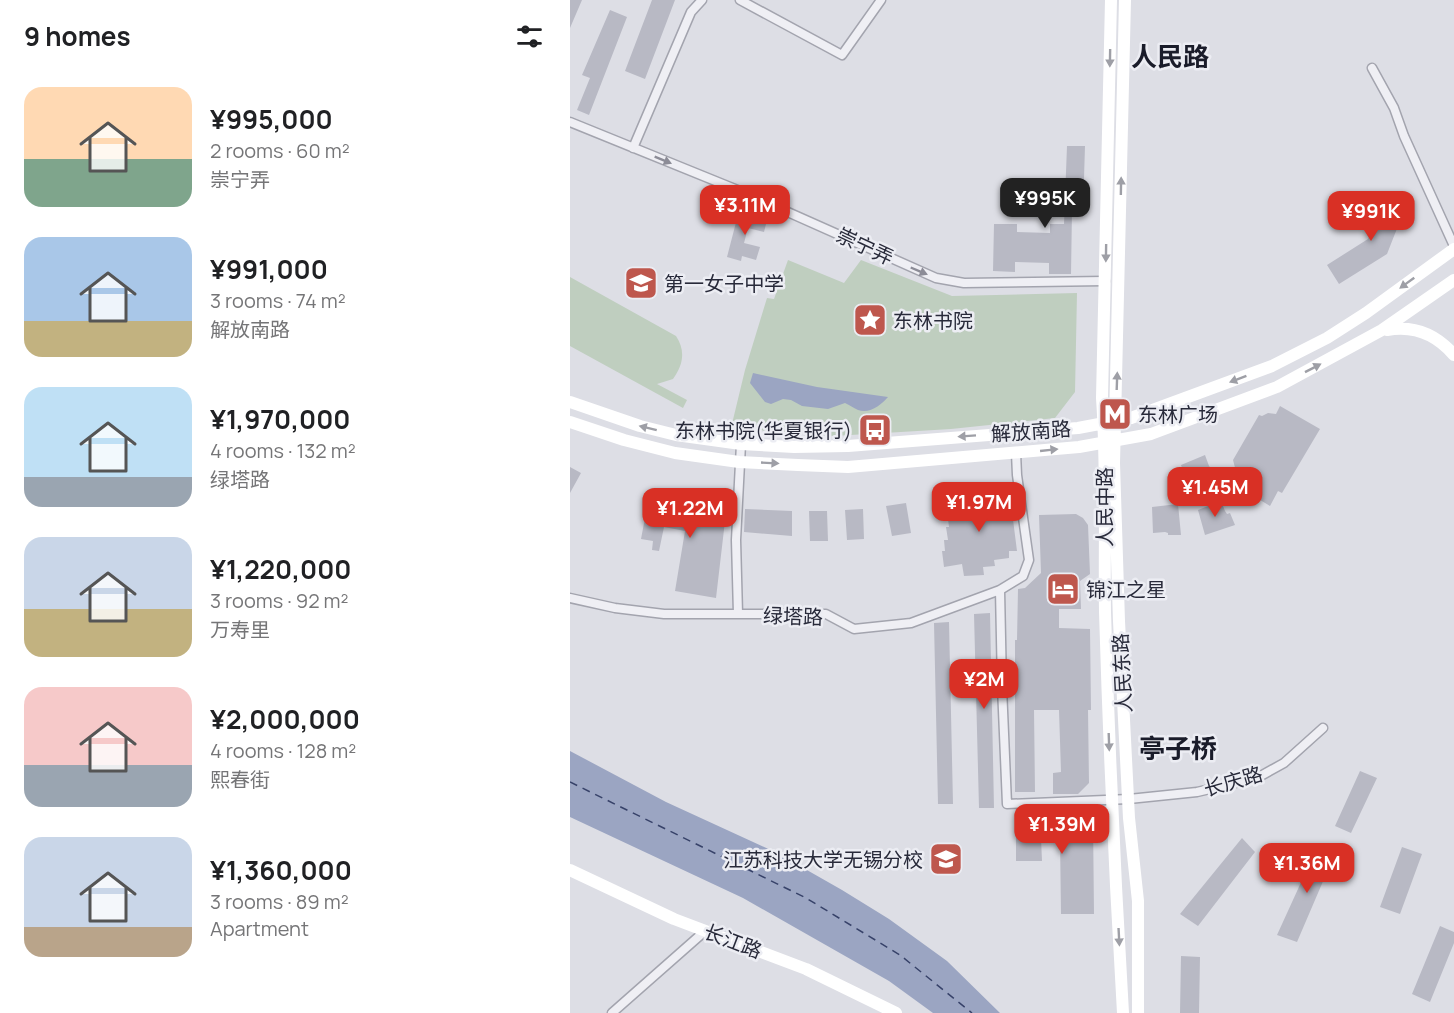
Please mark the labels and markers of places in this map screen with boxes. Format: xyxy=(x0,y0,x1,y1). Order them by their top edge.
pin: ¥995K xyxy=(1003,178,1087,229)
pin: ¥3.11M xyxy=(696,185,794,236)
pin: ¥991K xyxy=(1329,191,1413,242)
school or university icon: 第一女子中学 xyxy=(623,265,659,301)
place label: 第一女子中学 xyxy=(664,270,784,297)
place icon: 东林书院 xyxy=(852,302,888,338)
place label: 东林书院 xyxy=(893,307,973,334)
metro station icon: 东林广场 xyxy=(1097,396,1133,432)
place label: 东林广场 xyxy=(1138,401,1218,428)
bus stop icon: 东林书院(华夏银行) xyxy=(857,412,893,448)
place label: 东林书院(华夏银行) xyxy=(675,417,852,444)
pin: ¥1.45M xyxy=(1166,467,1264,518)
pin: ¥1.97M xyxy=(930,482,1028,533)
pin: ¥1.22M xyxy=(641,488,739,539)
hotel icon: 锦江之星 xyxy=(1045,571,1081,607)
place label: 锦江之星 xyxy=(1086,576,1166,603)
pin: ¥2M xyxy=(955,659,1013,710)
pin: ¥1.39M xyxy=(1013,804,1111,855)
school or university icon: 江苏科技大学无锡分校 xyxy=(928,841,964,877)
pin: ¥1.36M xyxy=(1258,843,1356,894)
place label: 江苏科技大学无锡分校 xyxy=(723,846,923,873)

